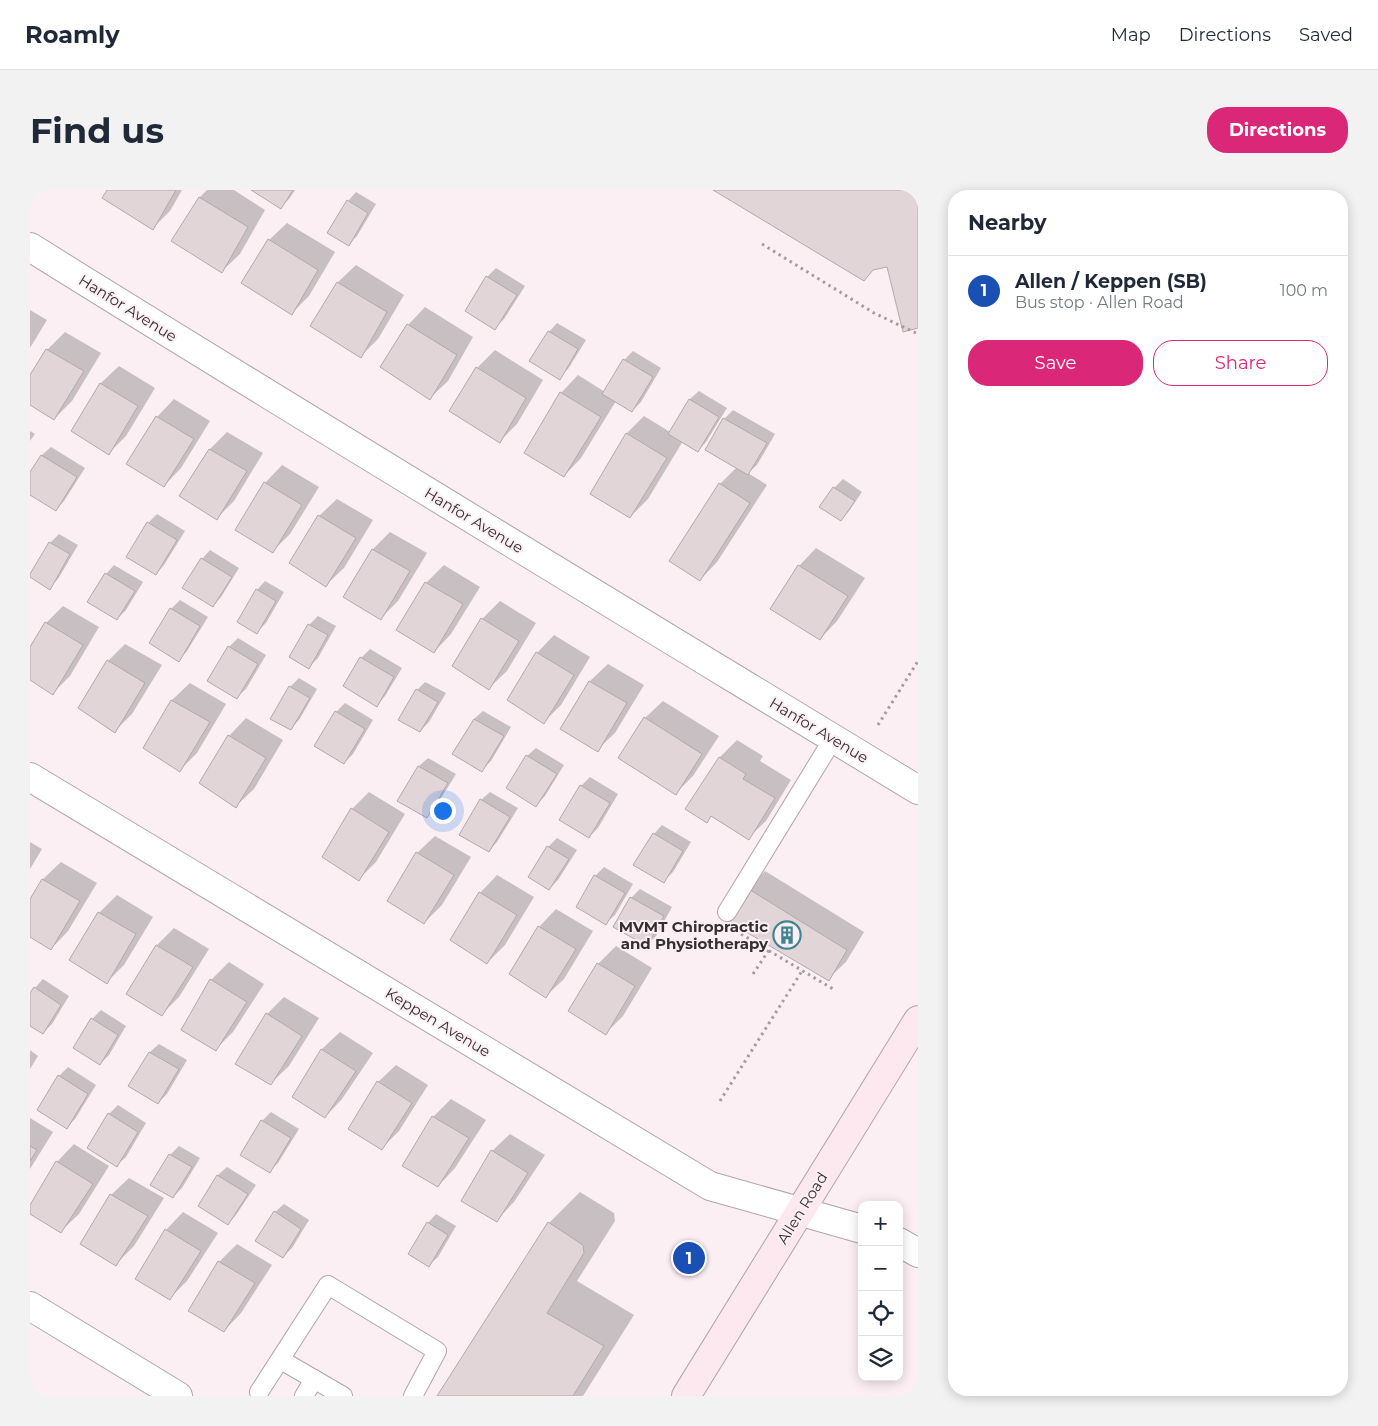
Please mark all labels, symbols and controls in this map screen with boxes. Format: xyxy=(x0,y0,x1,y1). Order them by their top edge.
text: Roamly xyxy=(25,20,120,49)
text: Map xyxy=(1111,24,1151,46)
text: Directions xyxy=(1179,24,1271,46)
text: Saved xyxy=(1299,24,1353,46)
button: Directions xyxy=(1207,107,1348,153)
text: Find us xyxy=(30,109,164,152)
text: Nearby xyxy=(968,210,1047,235)
street label: Hanfor Avenue xyxy=(75,270,181,346)
text: Allen / Keppen (SB) xyxy=(1015,270,1207,293)
text: 1 xyxy=(981,281,987,300)
text: 100 m xyxy=(1280,281,1328,300)
text: Bus stop · Allen Road xyxy=(1015,293,1184,312)
button: Save xyxy=(968,340,1143,386)
button: Share xyxy=(1153,340,1328,386)
street label: Hanfor Avenue xyxy=(421,483,527,557)
street label: Hanfor Avenue xyxy=(766,693,872,767)
your location xyxy=(430,798,456,824)
place label: MVMT Chiropractic and Physiotherapy xyxy=(619,917,769,953)
building icon: MVMT Chiropractic and Physiotherapy xyxy=(772,920,802,950)
street label: Keppen Avenue xyxy=(382,983,494,1061)
street label: Allen Road xyxy=(772,1169,832,1247)
map controls xyxy=(858,1201,903,1381)
button: + xyxy=(858,1201,903,1246)
pin: 1 xyxy=(673,1239,705,1277)
button: − xyxy=(858,1246,903,1291)
button: locate xyxy=(858,1291,903,1336)
button: layers xyxy=(858,1336,903,1381)

